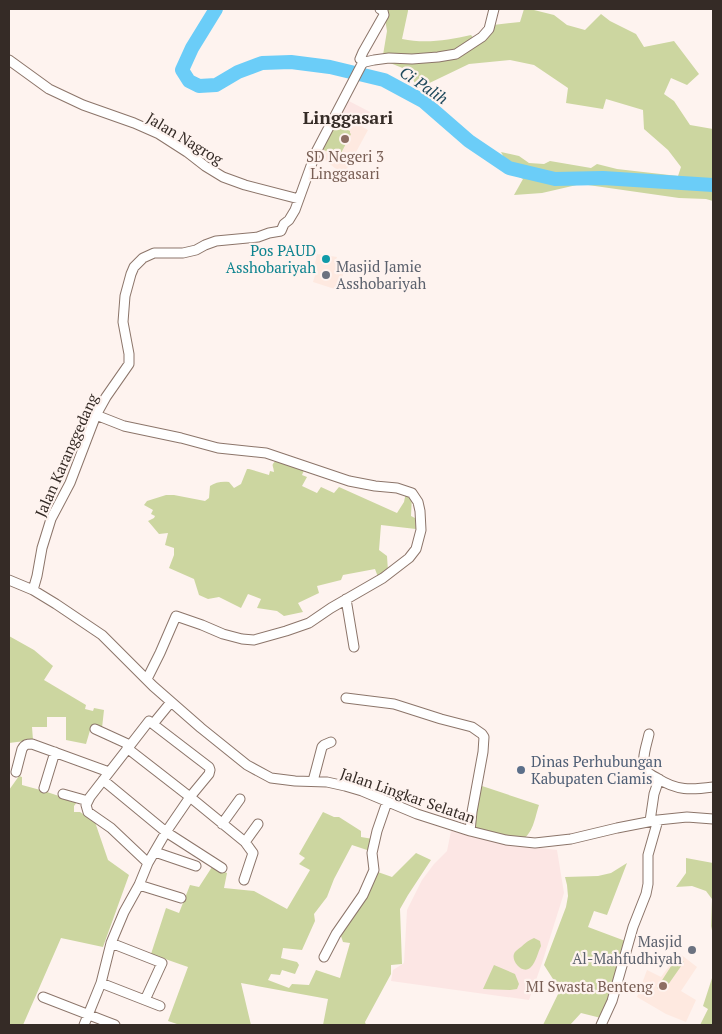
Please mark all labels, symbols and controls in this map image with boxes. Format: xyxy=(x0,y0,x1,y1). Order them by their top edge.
water label: Ci Palih xyxy=(396,61,452,109)
district label: Linggasari xyxy=(303,105,393,129)
street label: Jalan Nagrog xyxy=(143,107,228,169)
marker: SD Negeri 3 Linggasari xyxy=(339,133,351,145)
place label: SD Negeri 3 Linggasari xyxy=(306,146,384,183)
place label: Pos PAUD Asshobariyah xyxy=(226,240,316,277)
marker: Pos PAUD Asshobariyah xyxy=(320,253,332,265)
place label: Masjid Jamie Asshobariyah xyxy=(336,256,427,293)
marker: Masjid Jamie Asshobariyah xyxy=(320,269,332,281)
street label: Jalan Karanggedang xyxy=(30,389,103,520)
place label: Dinas Perhubungan Kabupaten Ciamis xyxy=(531,751,662,788)
street label: Jalan Lingkar Selatan xyxy=(338,763,478,827)
marker: Dinas Perhubungan Kabupaten Ciamis xyxy=(515,764,527,776)
place label: Masjid Al-Mahfudhiyah xyxy=(572,931,682,968)
marker: Masjid Al-Mahfudhiyah xyxy=(686,944,698,956)
place label: MI Swasta Benteng xyxy=(526,976,654,996)
marker: MI Swasta Benteng xyxy=(657,980,669,992)

